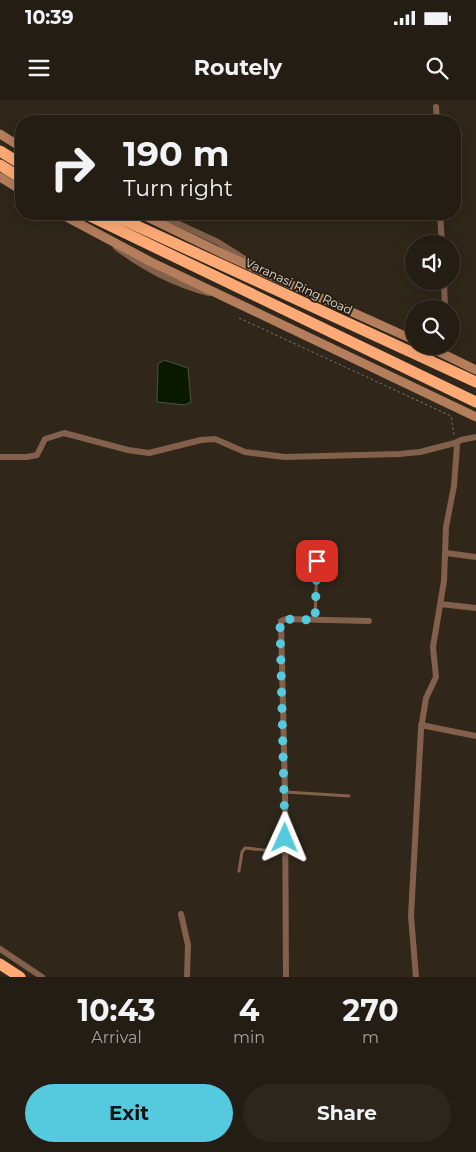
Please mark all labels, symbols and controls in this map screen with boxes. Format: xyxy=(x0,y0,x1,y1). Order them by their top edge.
text: 10:39 xyxy=(25,6,74,29)
icon: menu xyxy=(25,54,53,82)
text: Routely xyxy=(194,54,282,81)
icon: search xyxy=(423,54,451,82)
text: 190 m xyxy=(123,132,229,175)
icon: right xyxy=(40,135,105,200)
text: Turn right xyxy=(123,175,233,202)
map controls xyxy=(405,235,460,355)
button: sound xyxy=(405,235,460,290)
street label: Varanasi Ring Road xyxy=(243,255,355,317)
button: search xyxy=(405,300,460,355)
pin xyxy=(296,540,338,582)
icon: arrive xyxy=(303,547,331,575)
position arrow xyxy=(258,811,310,863)
text: 10:43 xyxy=(77,992,156,1029)
text: 4 xyxy=(239,992,259,1029)
text: 270 xyxy=(343,992,399,1029)
text: Arrival xyxy=(91,1028,142,1047)
text: min xyxy=(233,1028,265,1047)
text: m xyxy=(362,1028,379,1047)
button: Exit xyxy=(25,1084,233,1142)
button: Share xyxy=(243,1084,451,1142)

